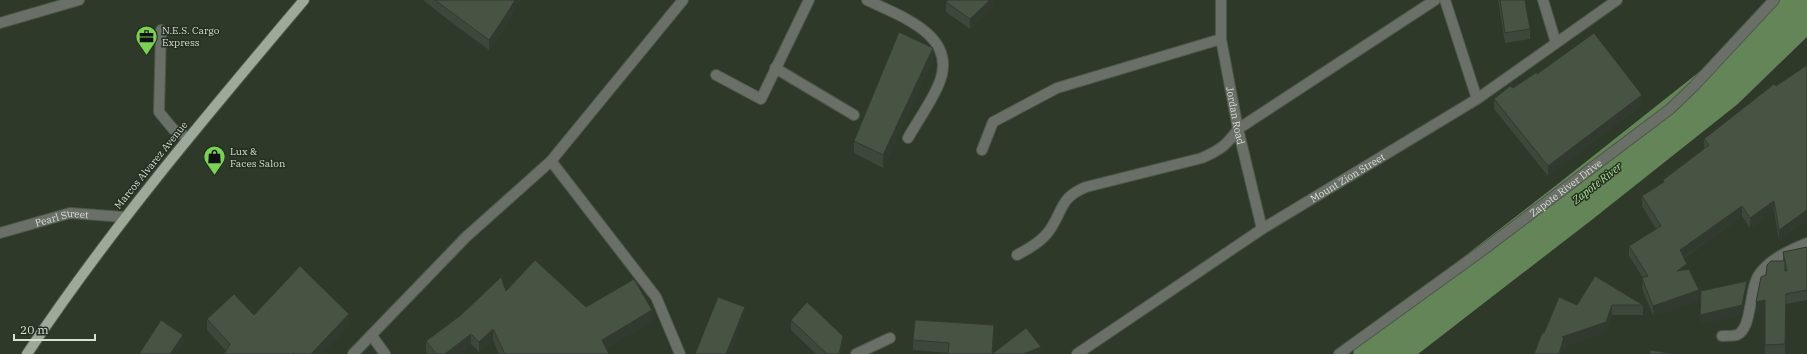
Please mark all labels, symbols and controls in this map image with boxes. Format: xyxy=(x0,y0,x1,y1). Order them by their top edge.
office icon: N.E.S. Cargo Express xyxy=(134,23,160,56)
place label: N.E.S. Cargo Express xyxy=(162,24,220,49)
street label: Jordan Road xyxy=(1224,86,1248,146)
street label: Marcos Alvarez Avenue xyxy=(112,118,190,212)
shop icon: Lux & Faces Salon xyxy=(201,144,227,177)
place label: Lux & Faces Salon xyxy=(230,145,286,170)
street label: Mount Zion Street xyxy=(1308,150,1387,205)
street label: Zapote River Drive xyxy=(1527,156,1604,219)
water label: Zapote River xyxy=(1568,158,1626,207)
street label: Pearl Street xyxy=(33,207,90,229)
scale bar xyxy=(14,316,95,342)
text: 20 m xyxy=(20,322,49,337)

